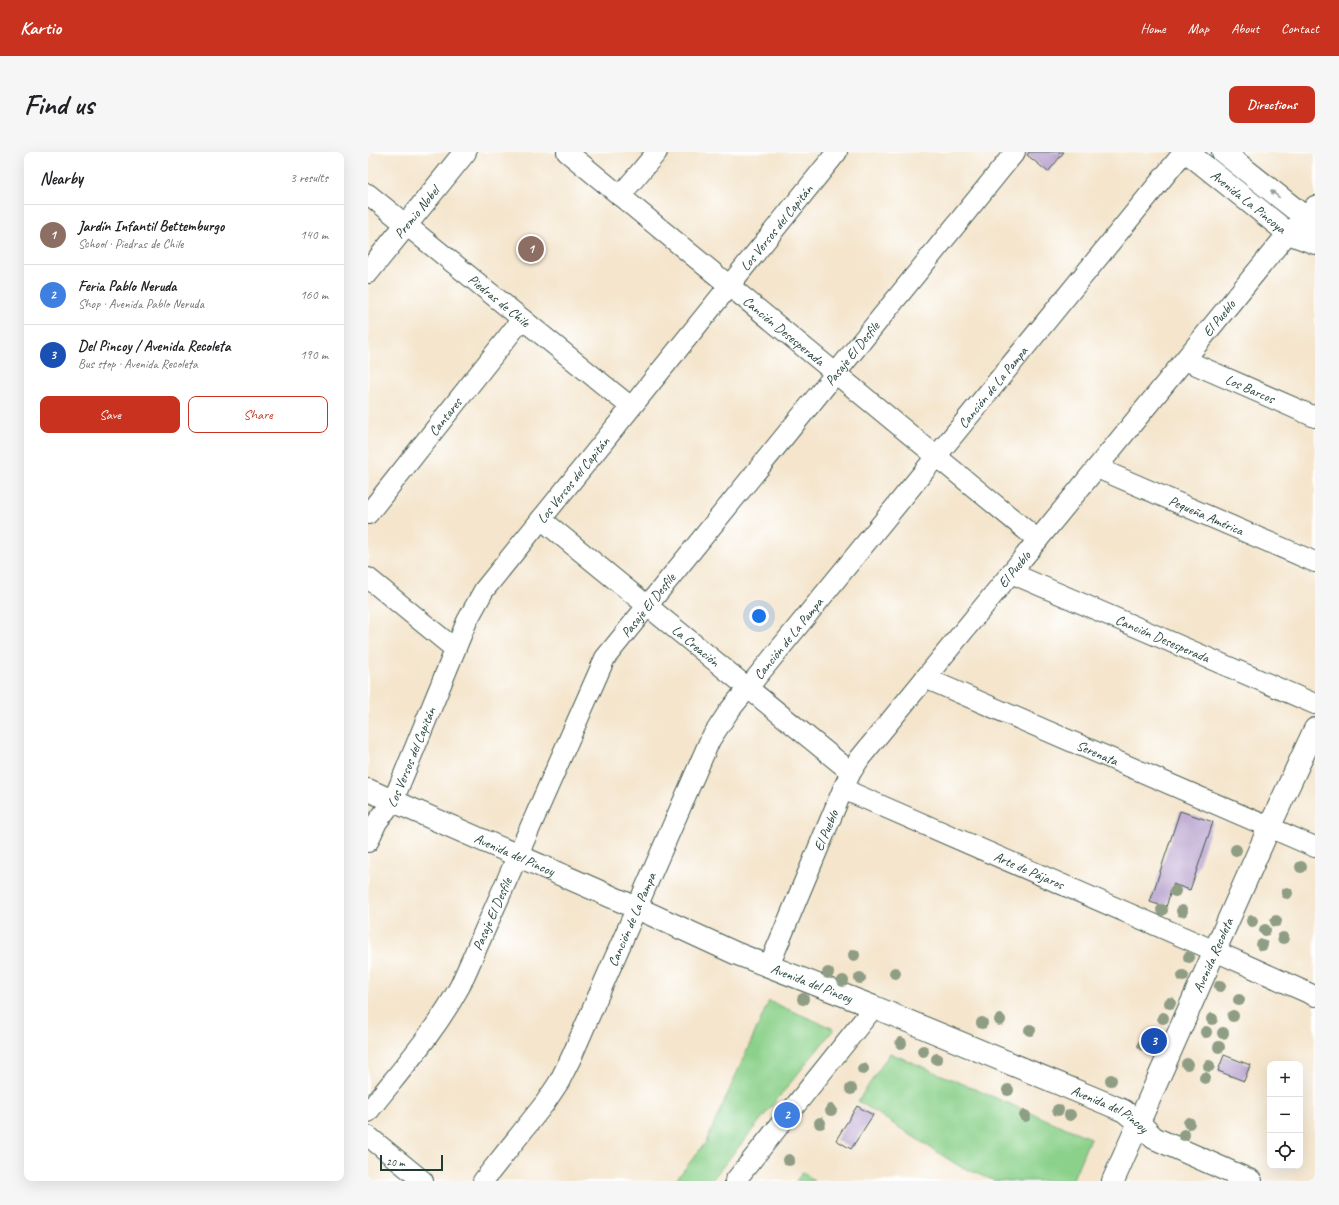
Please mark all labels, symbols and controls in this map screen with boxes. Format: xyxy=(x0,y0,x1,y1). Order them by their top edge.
text: Kartio xyxy=(20,16,61,40)
text: Home xyxy=(1140,20,1166,37)
text: Map xyxy=(1188,20,1209,37)
text: About xyxy=(1231,20,1259,37)
text: Contact xyxy=(1281,20,1319,37)
button: Directions xyxy=(1229,86,1315,123)
text: Find us xyxy=(24,87,94,122)
street label: Avenida La Pincoya xyxy=(1208,166,1290,237)
text: Nearby xyxy=(40,168,83,189)
text: 3 results xyxy=(290,170,328,186)
street label: Los Versos del Capitán xyxy=(736,180,817,274)
street label: Premio Nobel xyxy=(390,181,444,242)
one-way arrow xyxy=(1270,189,1281,198)
text: Jardín Infantil Bettemburgo xyxy=(78,217,224,236)
text: 1 xyxy=(50,227,56,243)
text: 140 m xyxy=(300,227,328,243)
pin: 1 xyxy=(518,234,544,264)
text: School · Piedras de Chile xyxy=(78,236,184,252)
street label: Piedras de Chile xyxy=(465,270,535,331)
text: Feria Pablo Neruda xyxy=(78,277,176,296)
text: 2 xyxy=(50,287,56,303)
text: 160 m xyxy=(300,287,328,303)
street label: Canción Desesperada xyxy=(740,292,829,370)
street label: El Pueblo xyxy=(1199,295,1239,340)
text: Shop · Avenida Pablo Neruda xyxy=(78,296,204,312)
street label: Pasaje El Desfile xyxy=(821,317,884,389)
text: Del Pincoy / Avenida Recoleta xyxy=(78,337,230,356)
street label: Canción de La Pampa xyxy=(954,342,1032,432)
text: 3 xyxy=(50,347,56,363)
text: 190 m xyxy=(300,347,328,363)
text: Bus stop · Avenida Recoleta xyxy=(78,356,198,372)
street label: Los Barcos xyxy=(1223,370,1278,407)
street label: Cantares xyxy=(425,393,466,439)
button: Save xyxy=(40,396,180,433)
button: Share xyxy=(188,396,328,433)
street label: Los Versos del Capitán xyxy=(533,432,613,526)
street label: Pequeña América xyxy=(1166,492,1247,539)
street label: El Pueblo xyxy=(994,546,1035,591)
street label: Pasaje El Desfile xyxy=(617,569,680,640)
street label: Canción de La Pampa xyxy=(750,593,827,683)
your location xyxy=(749,606,769,626)
street label: Canción Desesperada xyxy=(1113,611,1213,667)
street label: La Creación xyxy=(669,621,724,670)
street label: Los Versos del Capitán xyxy=(383,704,439,810)
street label: Serenata xyxy=(1074,736,1122,770)
street label: El Pueblo xyxy=(810,807,842,853)
street label: Avenida del Pincoy xyxy=(472,829,558,880)
street label: Arte de Pájaros xyxy=(992,847,1068,893)
street label: Canción de La Pampa xyxy=(604,869,660,969)
street label: Pasaje El Desfile xyxy=(468,874,516,953)
street label: Avenida Recoleta xyxy=(1189,915,1237,995)
street label: Avenida del Pincoy xyxy=(769,959,856,1007)
pin: 3 xyxy=(1141,1026,1167,1056)
map controls xyxy=(1267,1061,1303,1169)
button: + xyxy=(1267,1061,1303,1097)
street label: Avenida del Pincoy xyxy=(1069,1081,1153,1137)
button: − xyxy=(1267,1097,1303,1133)
pin: 2 xyxy=(774,1100,800,1130)
button: locate xyxy=(1267,1133,1303,1169)
scale bar xyxy=(380,1153,443,1172)
text: 20 m xyxy=(386,1155,405,1169)

